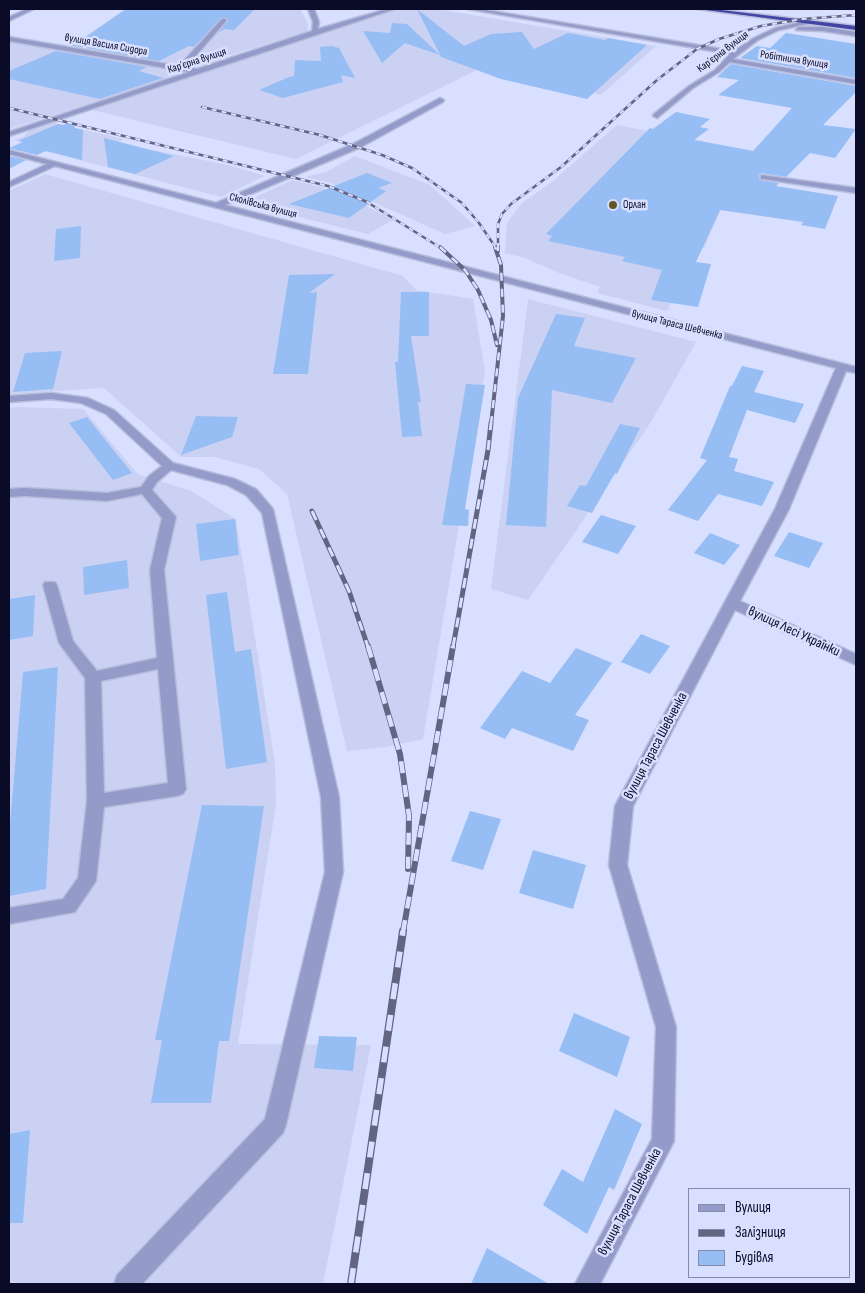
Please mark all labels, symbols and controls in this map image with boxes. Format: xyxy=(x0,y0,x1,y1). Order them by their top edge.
street label: Карʼєрна вулиця xyxy=(695,28,751,76)
street label: вулиця Василя Сидора xyxy=(64,31,148,59)
street label: Карʼєрна вулиця xyxy=(166,45,228,77)
street label: Робітнича вулиця xyxy=(759,48,829,72)
street label: Сколівська вулиця xyxy=(228,191,298,221)
place label: Орлан xyxy=(623,198,646,212)
marker: Орлан xyxy=(607,199,619,211)
street label: вулиця Тараса Шевченка xyxy=(630,307,724,343)
street label: вулиця Лесі Українки xyxy=(745,603,843,661)
street label: вулиця Тараса Шевченка xyxy=(621,690,691,802)
street label: вулиця Тараса Шевченка xyxy=(595,1146,665,1258)
legend xyxy=(688,1188,850,1278)
text: Вулиця xyxy=(735,1198,771,1217)
text: Залізниця xyxy=(735,1223,786,1242)
text: Будівля xyxy=(735,1248,773,1267)

